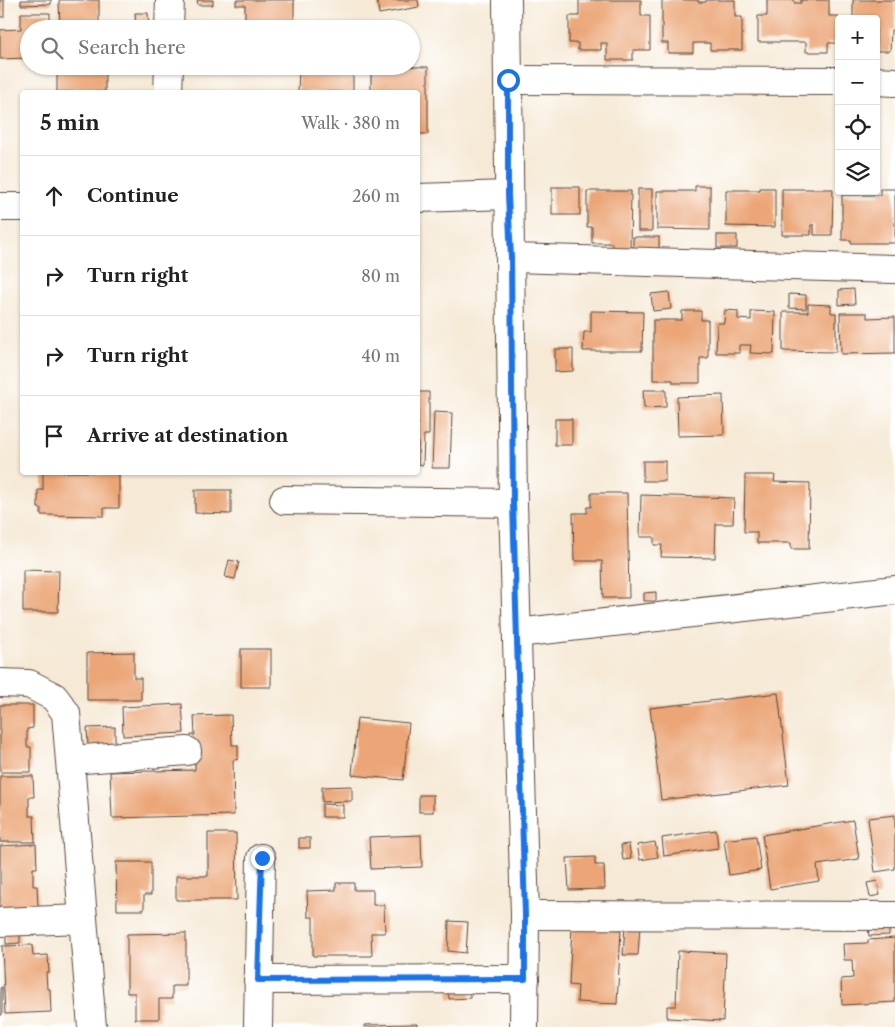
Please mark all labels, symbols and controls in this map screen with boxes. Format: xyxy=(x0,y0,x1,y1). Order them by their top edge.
map controls xyxy=(835,15,880,195)
button: + xyxy=(835,15,880,60)
search box xyxy=(20,20,420,75)
icon: search xyxy=(38,34,66,62)
text: Search here xyxy=(78,36,186,59)
button: − xyxy=(835,60,880,105)
route start xyxy=(497,69,520,92)
button: locate xyxy=(835,105,880,150)
text: 5 min xyxy=(40,110,100,135)
text: Walk · 380 m xyxy=(301,113,400,133)
button: layers xyxy=(835,150,880,195)
icon: ahead xyxy=(40,182,68,210)
text: Continue xyxy=(87,184,179,207)
text: 260 m xyxy=(352,186,400,206)
icon: right xyxy=(40,262,68,290)
text: Turn right xyxy=(87,264,188,287)
text: 80 m xyxy=(361,266,400,286)
icon: right xyxy=(40,342,68,370)
text: Turn right xyxy=(87,344,188,367)
text: 40 m xyxy=(361,346,400,366)
icon: arrive xyxy=(40,422,68,450)
text: Arrive at destination xyxy=(87,424,288,447)
route end xyxy=(251,847,274,870)

